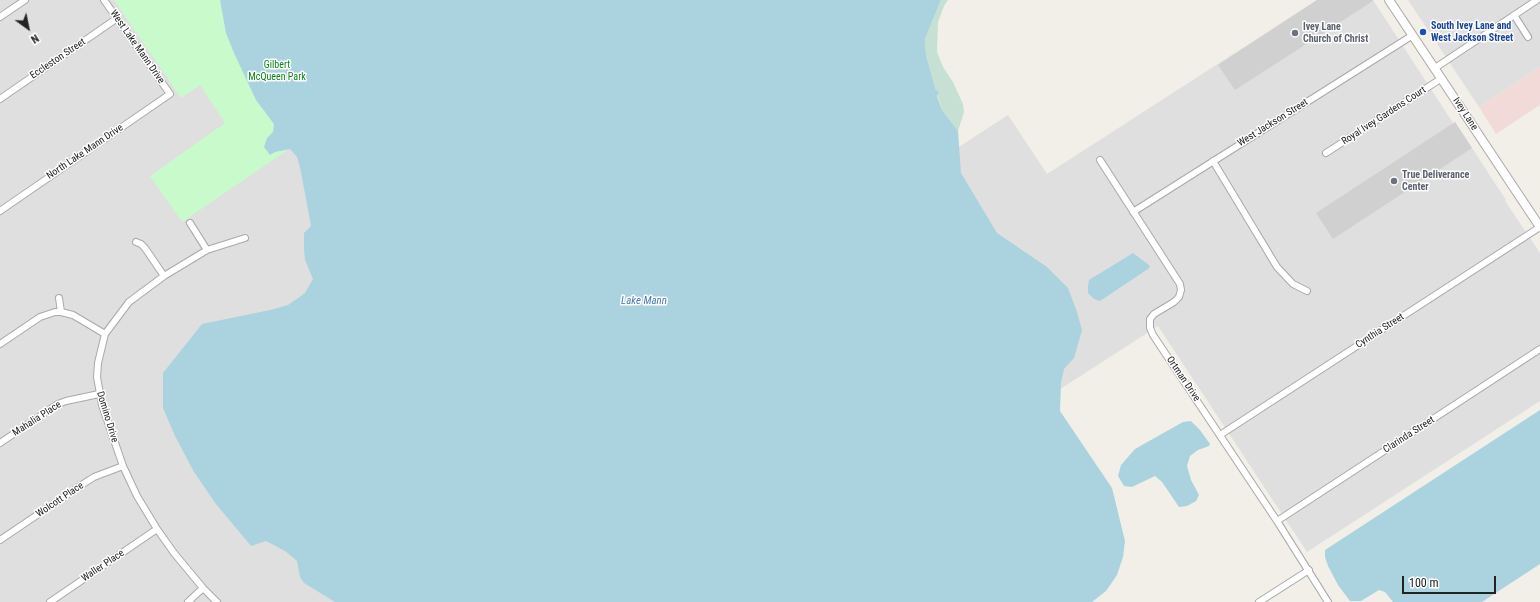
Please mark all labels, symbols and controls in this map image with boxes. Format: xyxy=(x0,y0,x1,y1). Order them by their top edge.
north arrow xyxy=(8,8,48,48)
street label: West Lake Mann Drive xyxy=(107,8,167,86)
place label: South Ivey Lane and West Jackson Street xyxy=(1431,20,1513,44)
place label: Ivey Lane Church of Christ xyxy=(1303,21,1368,44)
marker: South Ivey Lane and West Jackson Street xyxy=(1418,27,1428,37)
marker: Ivey Lane Church of Christ xyxy=(1290,28,1300,38)
text: N xyxy=(28,31,41,46)
street label: Eccleston Street xyxy=(28,36,88,82)
park label: Gilbert McQueen Park xyxy=(248,59,306,82)
street label: Royal Ivey Gardens Court xyxy=(1340,84,1428,148)
street label: Ivey Lane xyxy=(1450,95,1480,133)
street label: West Jackson Street xyxy=(1236,96,1310,150)
street label: North Lake Mann Drive xyxy=(44,122,126,182)
place label: True Deliverance Center xyxy=(1402,169,1469,192)
marker: True Deliverance Center xyxy=(1389,176,1399,186)
water label: Lake Mann xyxy=(621,294,667,308)
street label: Cynthia Street xyxy=(1354,311,1406,351)
street label: Ortman Drive xyxy=(1164,354,1202,404)
street label: Domino Drive xyxy=(94,390,120,444)
street label: Mahalia Place xyxy=(10,399,64,439)
street label: Clarinda Street xyxy=(1381,414,1437,456)
street label: Wolcott Place xyxy=(34,480,86,520)
street label: Waller Place xyxy=(79,547,127,585)
scale bar xyxy=(1404,568,1498,594)
text: 100 m xyxy=(1409,576,1439,590)

